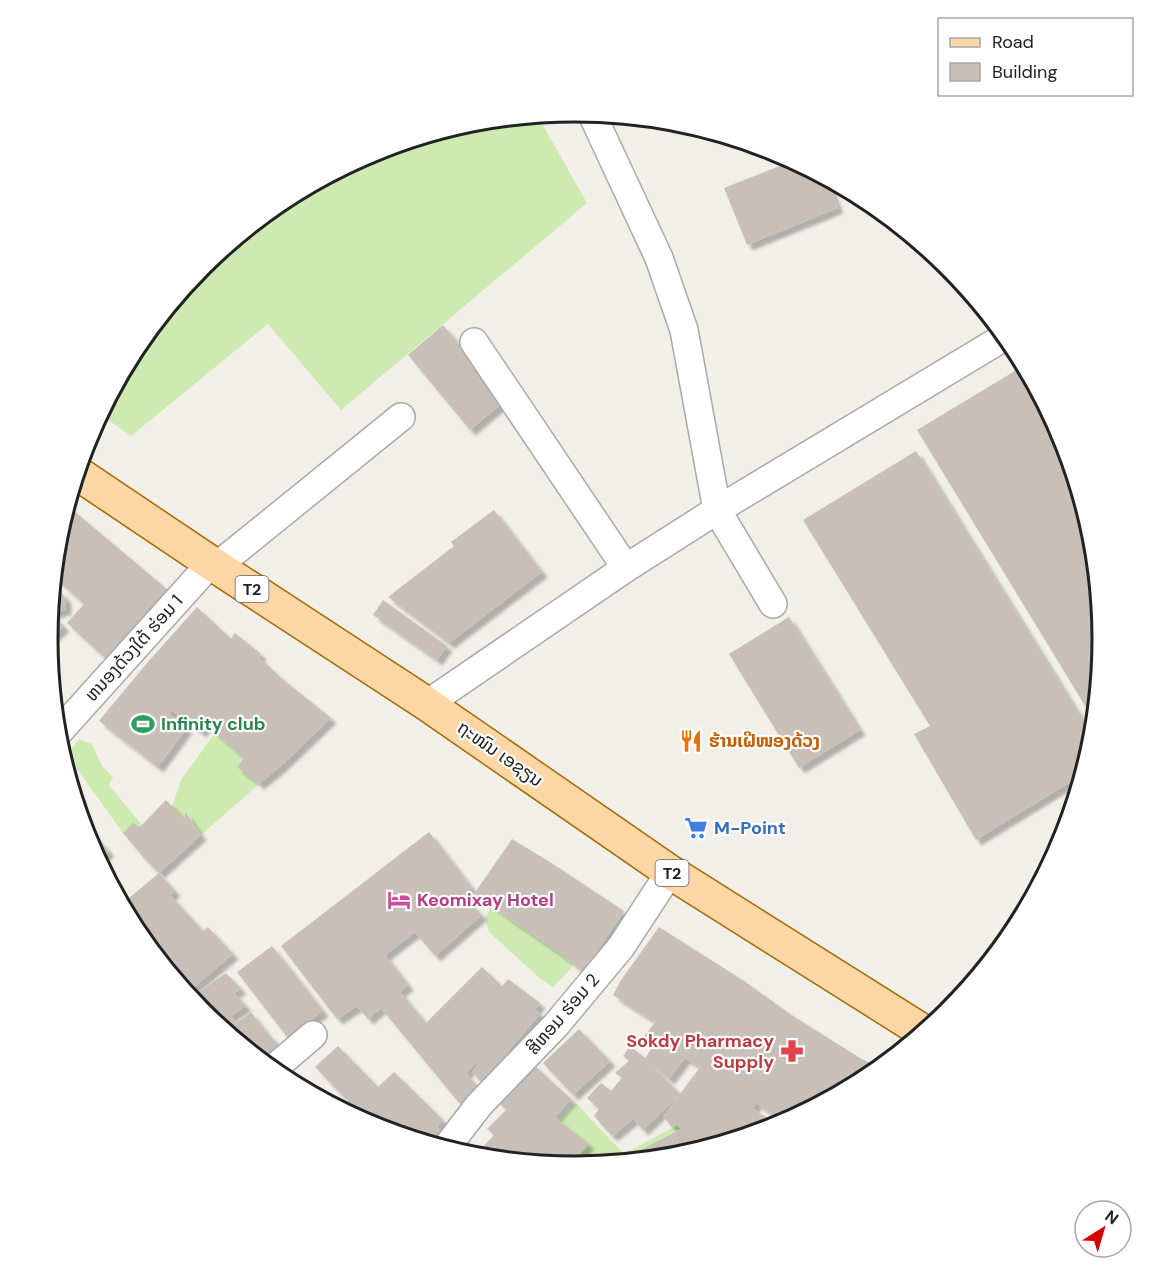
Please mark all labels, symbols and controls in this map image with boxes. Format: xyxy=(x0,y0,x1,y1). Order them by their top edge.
legend xyxy=(938,18,1133,96)
text: Road xyxy=(992,30,1034,54)
text: Building xyxy=(992,60,1057,84)
road number: T2 xyxy=(236,576,268,602)
street label: ຫນອງດ້ວງໃຕ້ ຮ່ອມ 1 xyxy=(80,590,188,706)
sports icon: Infinity club xyxy=(130,711,156,737)
place label: Infinity club xyxy=(161,712,266,736)
street label: ຖະໜົນ ເອຊຽນ xyxy=(452,716,548,792)
restaurant icon: ຮ້ານເຝີໜອງດ້ວງ xyxy=(678,728,704,754)
place label: ຮ້ານເຝີໜອງດ້ວງ xyxy=(709,729,820,753)
supermarket icon: M-Point xyxy=(683,815,709,841)
place label: M-Point xyxy=(714,816,786,840)
road number: T2 xyxy=(656,860,688,886)
hotel icon: Keomixay Hotel xyxy=(386,887,412,913)
place label: Keomixay Hotel xyxy=(417,888,554,912)
street label: ສີຫອມ ຮ່ອມ 2 xyxy=(521,968,605,1060)
place label: Sokdy Pharmacy Supply xyxy=(626,1029,774,1074)
pharmacy icon: Sokdy Pharmacy Supply xyxy=(779,1038,805,1064)
north arrow xyxy=(1073,1199,1133,1259)
text: N xyxy=(1101,1206,1123,1229)

